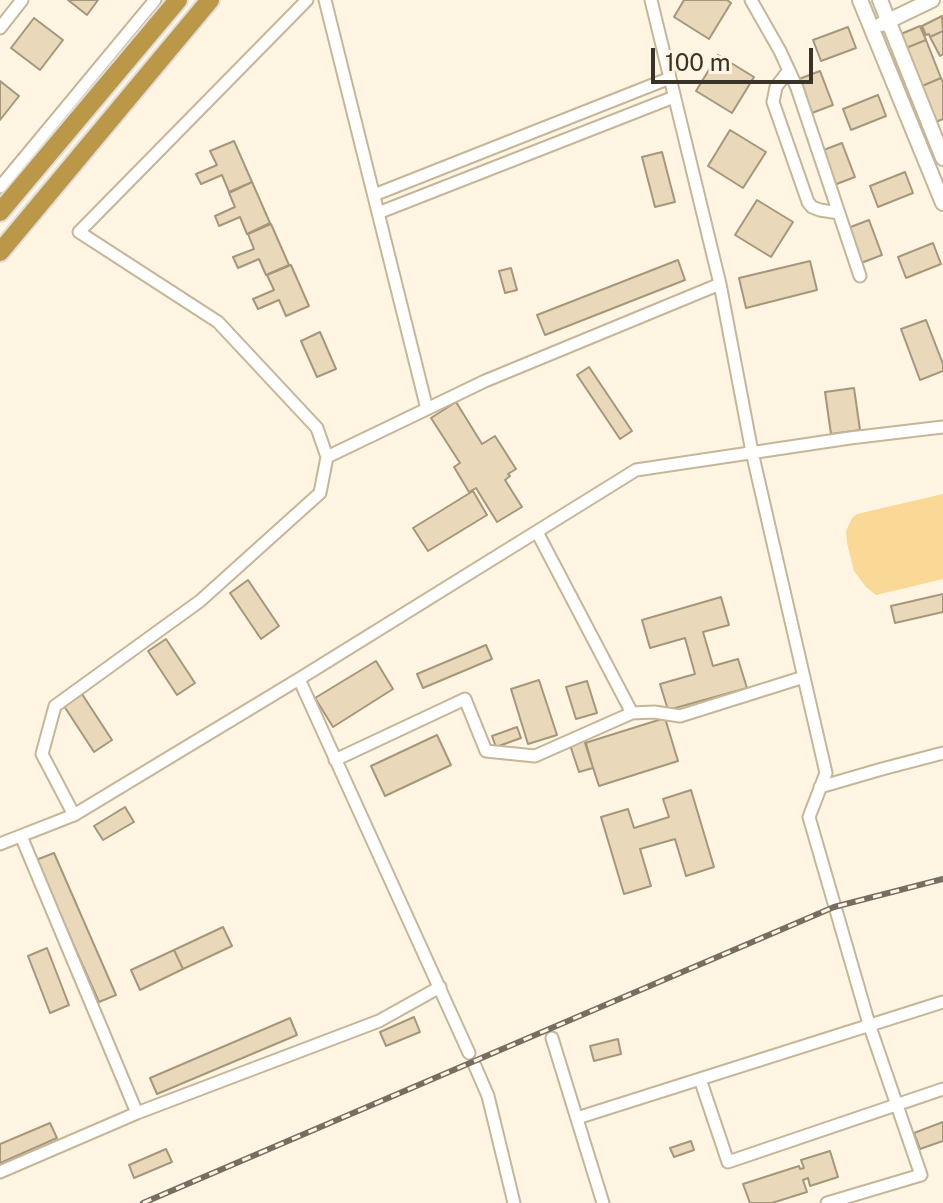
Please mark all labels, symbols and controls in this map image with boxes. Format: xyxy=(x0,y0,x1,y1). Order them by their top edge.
scale bar xyxy=(655,32,817,82)
text: 100 m xyxy=(665,48,731,76)

